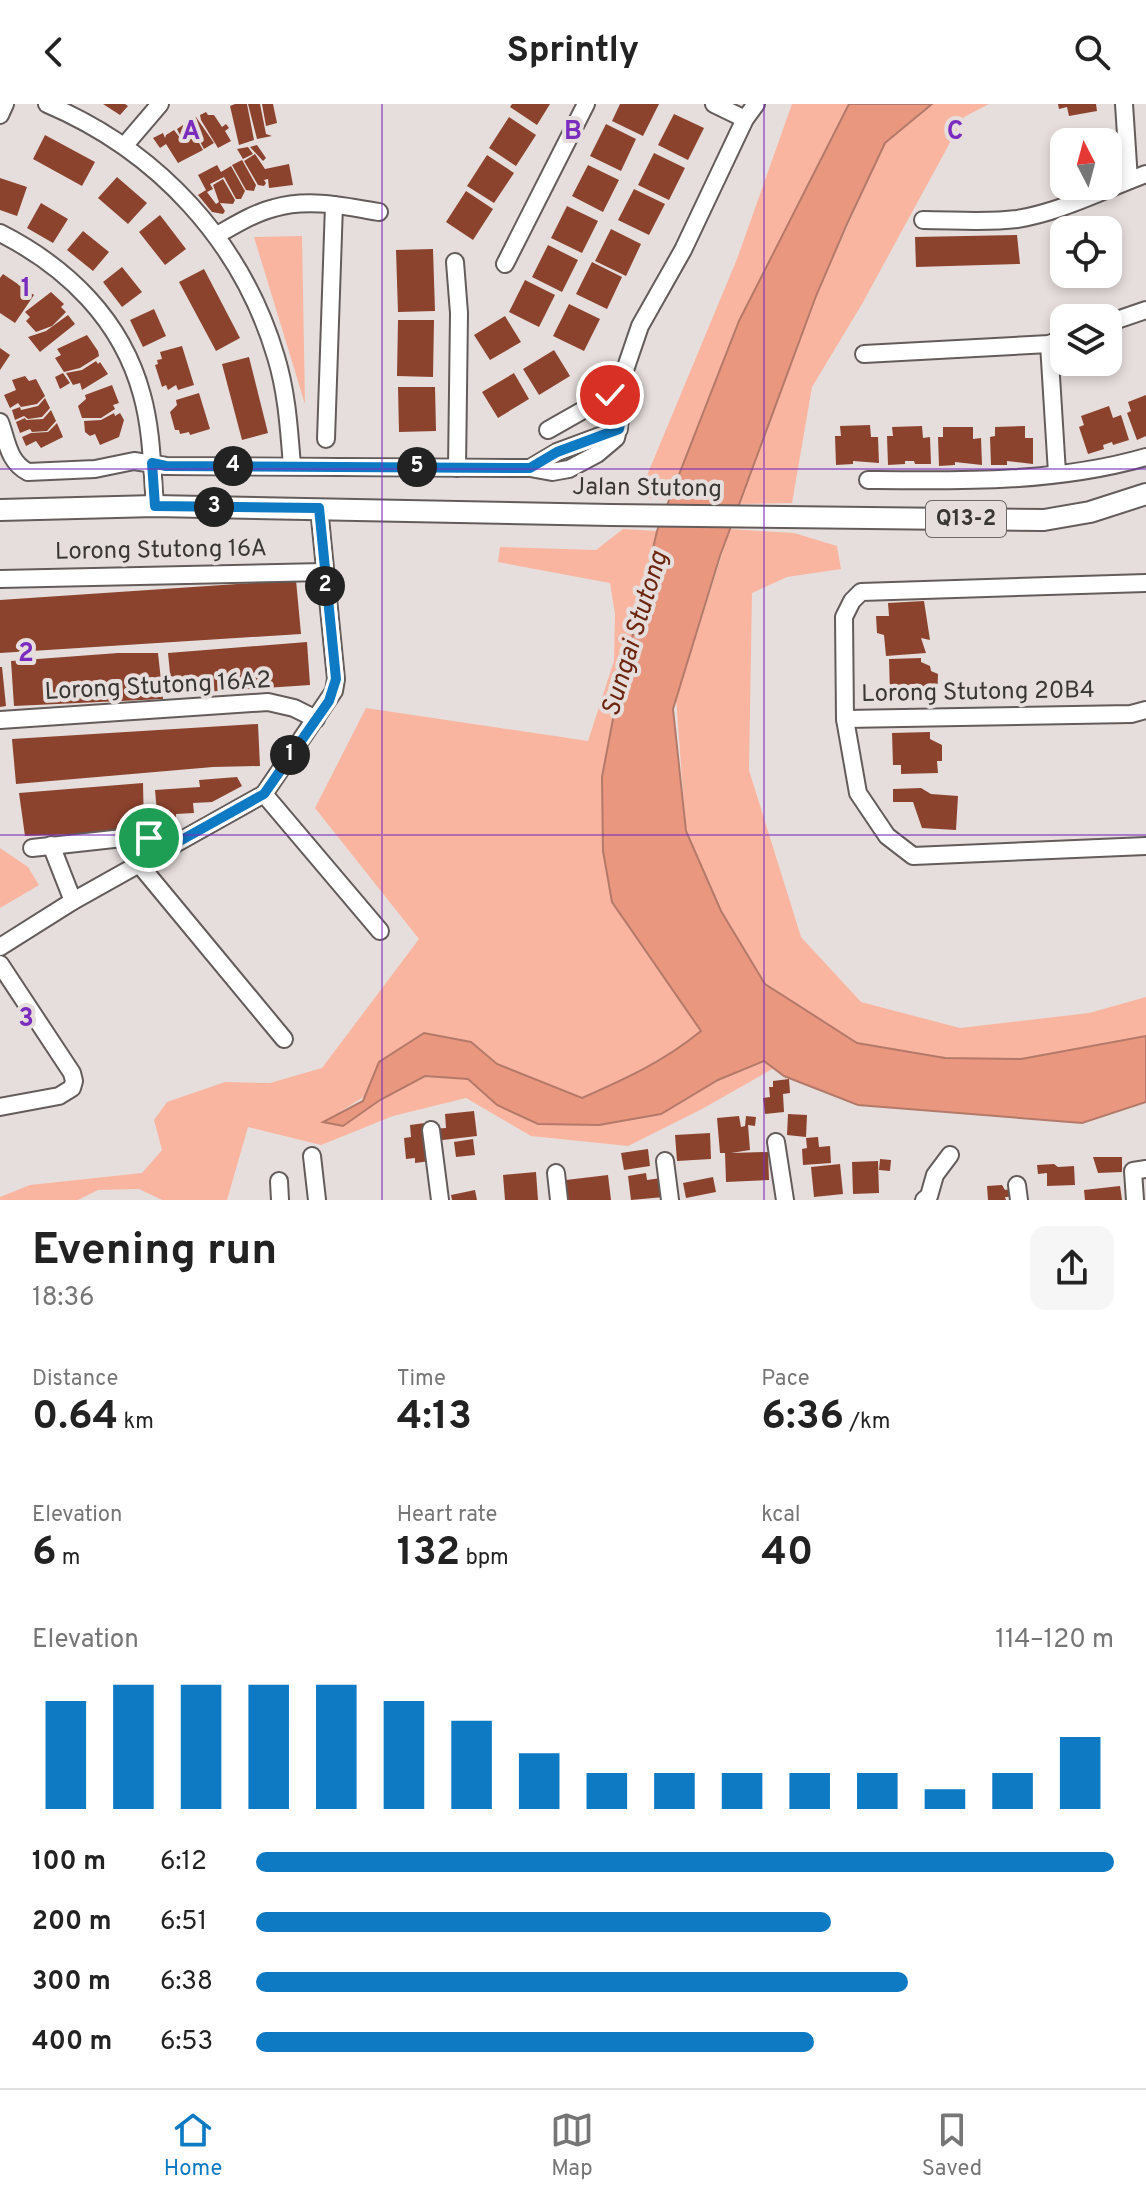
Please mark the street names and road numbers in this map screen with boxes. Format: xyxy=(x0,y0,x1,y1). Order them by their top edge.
street label: Jalan Stutong xyxy=(572,473,722,505)
road number: Q13-2 xyxy=(926,501,1006,537)
street label: Lorong Stutong 16A xyxy=(55,534,267,568)
street label: Lorong Stutong 16A2 xyxy=(44,666,272,708)
street label: Lorong Stutong 20B4 xyxy=(861,676,1095,710)

